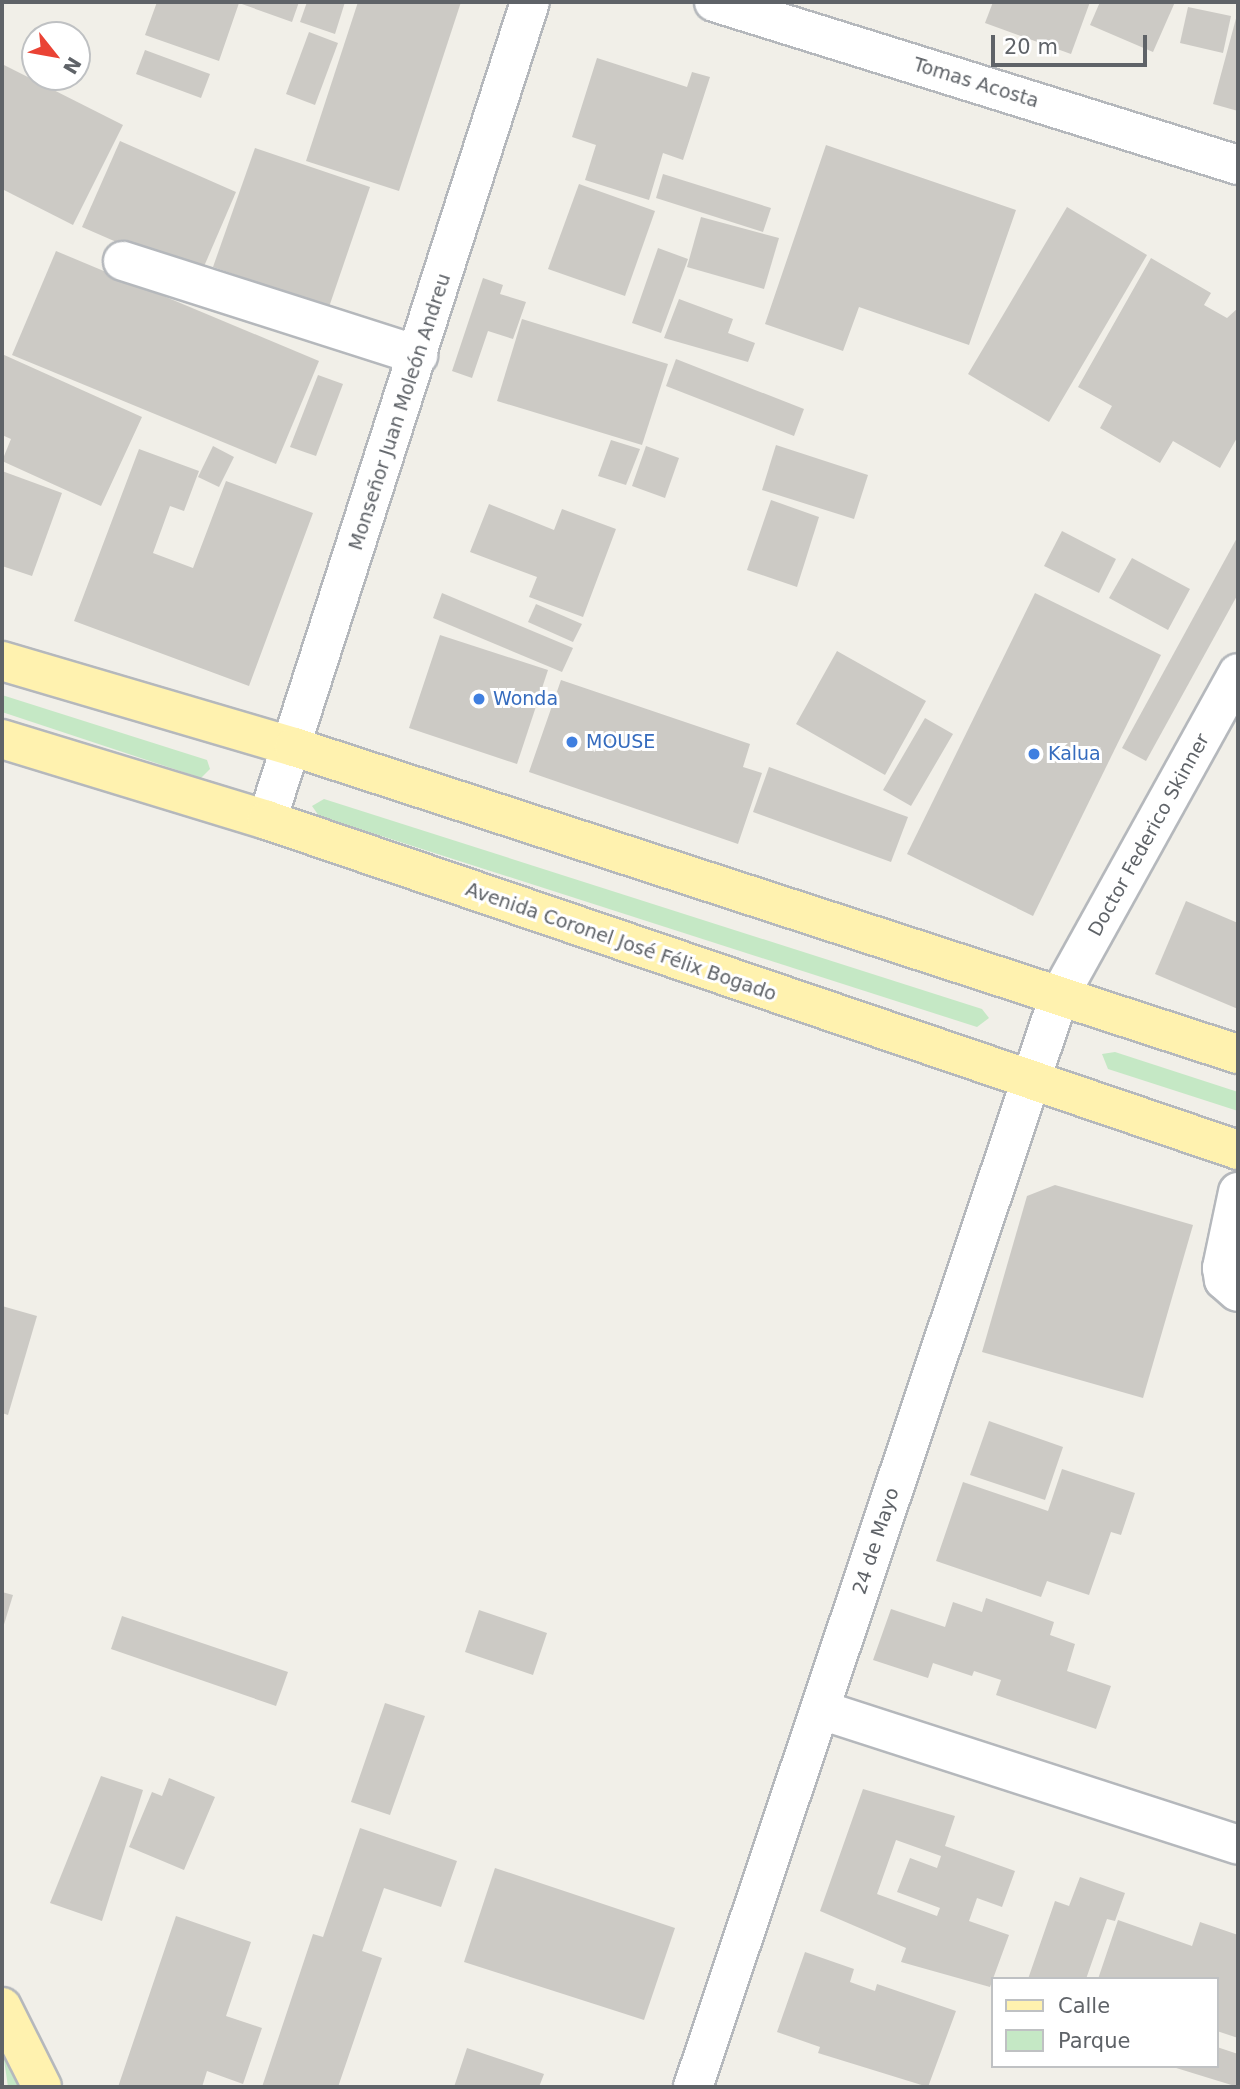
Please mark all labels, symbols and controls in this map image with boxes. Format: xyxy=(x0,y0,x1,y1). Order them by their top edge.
north arrow xyxy=(21,21,91,91)
scale bar xyxy=(995,21,1151,65)
text: 20 m xyxy=(1004,35,1058,59)
text: N xyxy=(59,53,86,78)
street label: Tomas Acosta xyxy=(911,53,1041,113)
street label: Monseñor Juan Moleón Andreu xyxy=(344,271,456,553)
place label: Wonda xyxy=(493,688,558,710)
marker: Wonda xyxy=(471,691,487,707)
street label: Doctor Federico Skinner xyxy=(1084,730,1214,940)
place label: MOUSE xyxy=(586,731,655,753)
marker: MOUSE xyxy=(564,734,580,750)
place label: Kalua xyxy=(1048,743,1101,765)
marker: Kalua xyxy=(1026,746,1042,762)
street label: Avenida Coronel José Félix Bogado xyxy=(463,878,779,1006)
street label: 24 de Mayo xyxy=(848,1485,904,1597)
legend xyxy=(992,1977,1219,2068)
text: Calle xyxy=(1058,1994,1110,2018)
text: Parque xyxy=(1058,2029,1130,2053)

